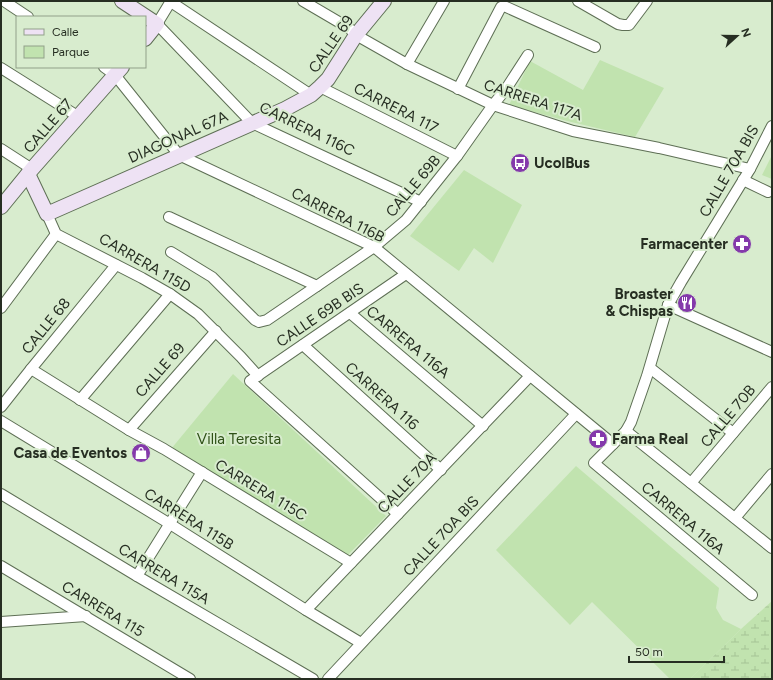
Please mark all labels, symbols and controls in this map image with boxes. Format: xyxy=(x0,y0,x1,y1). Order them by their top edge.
street label: CALLE 69 xyxy=(305,12,357,76)
legend xyxy=(16,16,146,68)
north arrow xyxy=(717,16,757,56)
text: Calle xyxy=(52,25,79,39)
text: N xyxy=(738,26,753,39)
text: Parque xyxy=(52,45,90,59)
street label: CARRERA 117A xyxy=(481,76,585,124)
street label: CARRERA 117 xyxy=(351,79,441,137)
street label: CALLE 67 xyxy=(20,95,76,157)
street label: CARRERA 116C xyxy=(256,98,358,160)
street label: DIAGONAL 67A xyxy=(125,107,231,167)
street label: CALLE 70A BIS xyxy=(695,122,763,220)
street label: CALLE 69B xyxy=(382,151,444,221)
bus stop icon: UcolBus xyxy=(509,152,531,174)
place label: UcolBus xyxy=(534,154,590,172)
street label: CARRERA 116B xyxy=(288,184,388,246)
street label: CARRERA 115D xyxy=(96,229,194,297)
pharmacy icon: Farmacenter xyxy=(731,233,753,255)
place label: Farmacenter xyxy=(640,235,728,253)
street label: CALLE 69B BIS xyxy=(273,279,367,351)
place label: Broaster & Chispas xyxy=(605,285,673,320)
restaurant icon: Broaster & Chispas xyxy=(676,292,698,314)
street label: CALLE 68 xyxy=(18,294,74,358)
street label: CARRERA 116A xyxy=(363,302,453,382)
street label: CALLE 69 xyxy=(132,339,188,401)
street label: CARRERA 116 xyxy=(341,358,423,434)
street label: CALLE 70B xyxy=(697,381,759,451)
pharmacy icon: Farma Real xyxy=(587,428,609,450)
park label: Villa Teresita xyxy=(197,430,281,448)
place label: Farma Real xyxy=(612,430,688,448)
shop icon: Casa de Eventos xyxy=(130,442,152,464)
place label: Casa de Eventos xyxy=(13,444,127,462)
street label: CALLE 70A xyxy=(374,449,440,517)
street label: CARRERA 115C xyxy=(212,456,310,525)
street label: CARRERA 116A xyxy=(638,478,728,558)
street label: CARRERA 115B xyxy=(141,484,237,554)
street label: CALLE 70A BIS xyxy=(399,492,483,580)
street label: CARRERA 115A xyxy=(115,540,213,608)
street label: CARRERA 115 xyxy=(59,577,147,641)
scale bar xyxy=(629,638,724,664)
text: 50 m xyxy=(635,645,663,659)

